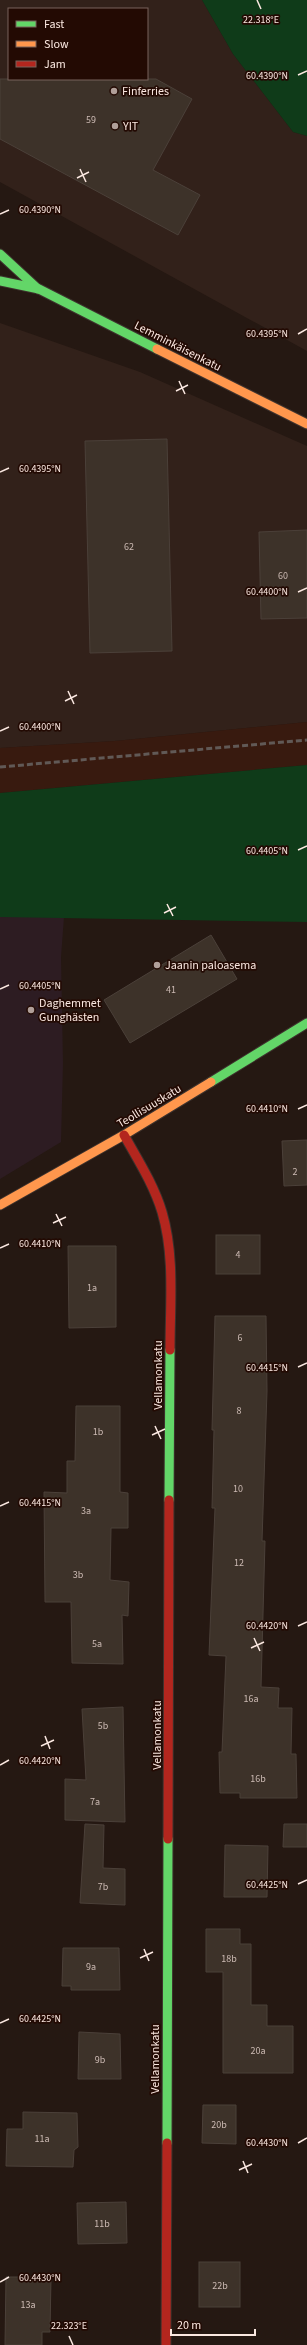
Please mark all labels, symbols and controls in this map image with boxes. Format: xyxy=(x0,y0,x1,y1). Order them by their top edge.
legend xyxy=(8,8,148,80)
text: 22.318°E xyxy=(243,13,279,27)
text: Fast xyxy=(44,16,64,33)
text: Slow xyxy=(44,36,69,53)
text: Jam xyxy=(44,56,66,73)
text: 60.4390°N xyxy=(246,69,288,83)
place label: Finferries xyxy=(122,83,169,100)
marker: Finferries xyxy=(109,86,119,96)
house number: 59 xyxy=(86,113,96,127)
place label: YIT xyxy=(122,118,139,135)
marker: YIT xyxy=(110,121,120,131)
text: 60.4390°N xyxy=(19,203,61,217)
street label: Lemminkäisenkatu xyxy=(131,317,224,376)
text: 60.4395°N xyxy=(246,327,288,341)
text: 60.4395°N xyxy=(19,462,61,476)
house number: 62 xyxy=(124,540,134,554)
house number: 60 xyxy=(278,569,288,583)
text: 60.4400°N xyxy=(246,585,288,599)
text: 60.4400°N xyxy=(19,720,61,734)
text: 60.4405°N xyxy=(246,844,288,858)
place label: Jaanin paloasema xyxy=(165,957,256,974)
marker: Jaanin paloasema xyxy=(152,960,162,970)
text: 60.4405°N xyxy=(19,979,61,993)
house number: 41 xyxy=(166,983,176,997)
place label: Daghemmet Gunghästen xyxy=(39,995,101,1026)
marker: Daghemmet Gunghästen xyxy=(26,1005,36,1015)
street label: Teollisuuskatu xyxy=(114,1080,185,1132)
text: 60.4410°N xyxy=(246,1102,288,1116)
house number: 2 xyxy=(293,1165,298,1179)
text: 60.4410°N xyxy=(19,1237,61,1251)
house number: 4 xyxy=(236,1248,241,1262)
house number: 1a xyxy=(87,1281,97,1295)
house number: 6 xyxy=(238,1331,243,1345)
street label: Vellamonkatu xyxy=(150,1340,167,1410)
text: 60.4415°N xyxy=(246,1361,288,1375)
house number: 8 xyxy=(237,1404,242,1418)
house number: 1b xyxy=(93,1425,104,1439)
house number: 10 xyxy=(233,1482,243,1496)
text: 60.4415°N xyxy=(19,1496,61,1510)
house number: 3a xyxy=(81,1504,91,1518)
house number: 12 xyxy=(234,1556,244,1570)
house number: 3b xyxy=(73,1568,84,1582)
text: 60.4420°N xyxy=(246,1619,288,1633)
house number: 5a xyxy=(92,1637,102,1651)
house number: 16a xyxy=(244,1692,258,1706)
street label: Vellamonkatu xyxy=(149,1700,166,1770)
house number: 5b xyxy=(98,1719,109,1733)
text: 60.4420°N xyxy=(19,1754,61,1768)
house number: 16b xyxy=(250,1772,266,1786)
house number: 7a xyxy=(90,1795,100,1809)
text: 60.4425°N xyxy=(246,1878,288,1892)
house number: 7b xyxy=(98,1880,109,1894)
house number: 18b xyxy=(221,1952,237,1966)
house number: 9a xyxy=(86,1960,96,1974)
text: 60.4425°N xyxy=(19,2012,61,2026)
street label: Vellamonkatu xyxy=(147,2024,164,2094)
house number: 20a xyxy=(251,2044,265,2058)
house number: 9b xyxy=(95,2053,106,2067)
house number: 20b xyxy=(211,2118,227,2132)
house number: 11a xyxy=(35,2132,49,2146)
text: 60.4430°N xyxy=(246,2136,288,2150)
house number: 11b xyxy=(94,2217,110,2231)
text: 60.4430°N xyxy=(19,2271,61,2285)
house number: 22b xyxy=(212,2279,228,2293)
house number: 13a xyxy=(21,2298,35,2312)
scale bar xyxy=(171,2311,255,2337)
text: 20 m xyxy=(177,2317,201,2334)
text: 22.323°E xyxy=(51,2319,87,2333)

